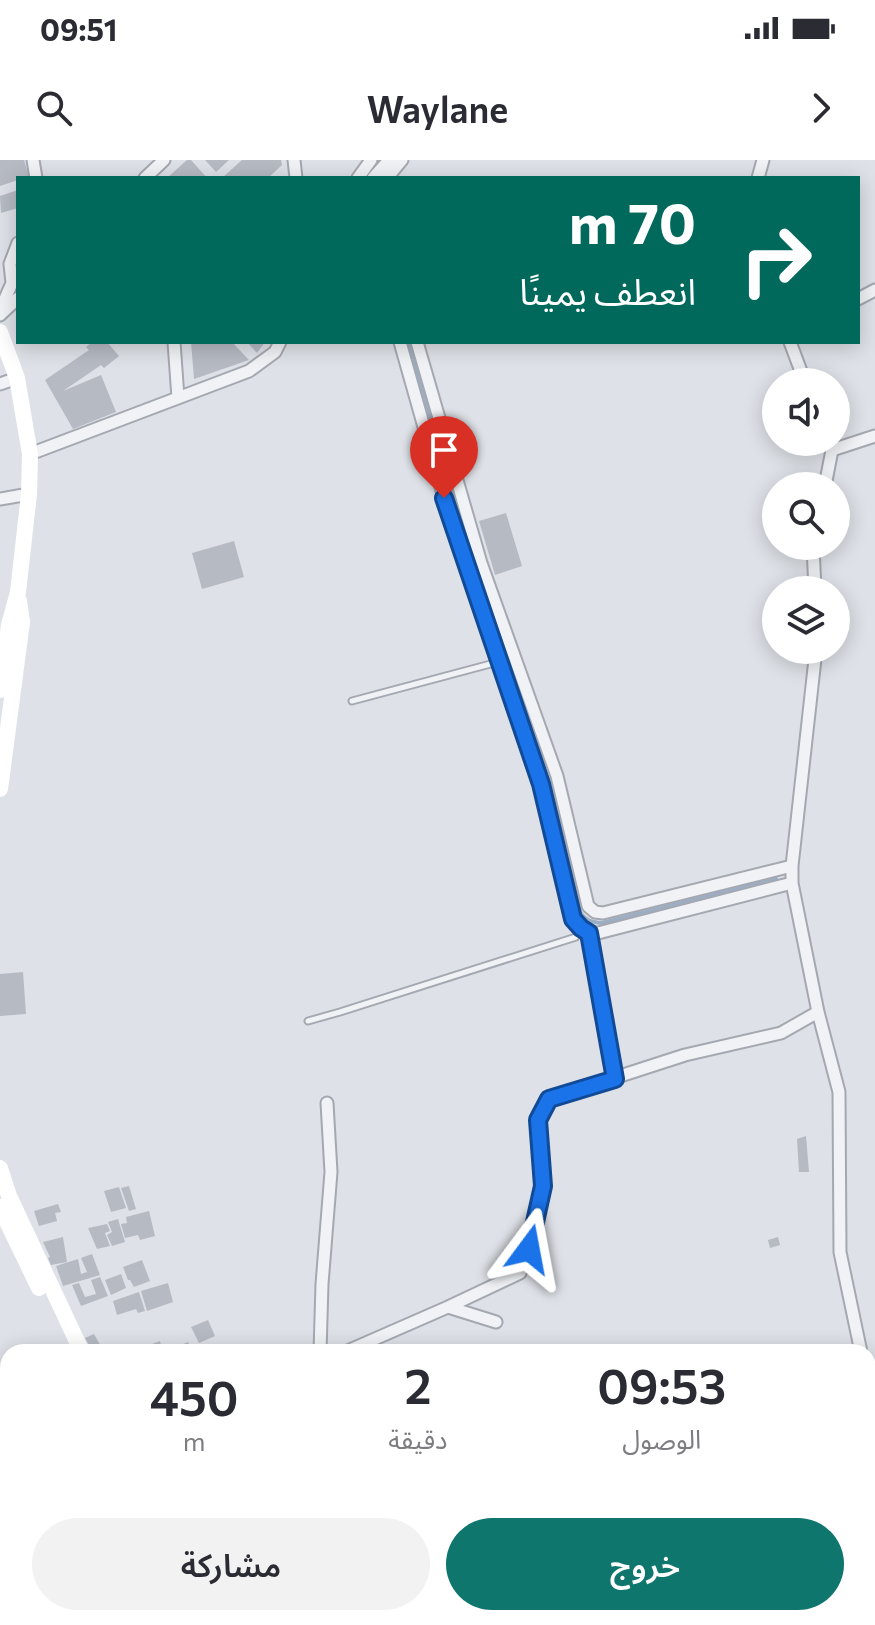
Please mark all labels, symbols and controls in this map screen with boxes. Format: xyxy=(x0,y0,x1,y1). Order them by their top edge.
text: 09:51 xyxy=(40,10,117,47)
icon: search xyxy=(32,86,76,130)
text: Waylane xyxy=(367,86,508,130)
icon: forward xyxy=(799,86,843,130)
text: 70 m xyxy=(569,187,696,256)
icon: right xyxy=(724,208,828,312)
text: انعطف يمينًا xyxy=(519,268,696,312)
map controls xyxy=(762,368,850,664)
button: sound xyxy=(762,368,850,456)
pin xyxy=(410,416,478,498)
icon: arrive xyxy=(422,428,466,472)
button: search xyxy=(762,472,850,560)
button: layers xyxy=(762,576,850,664)
position arrow xyxy=(487,1207,571,1291)
text: 2 xyxy=(404,1355,431,1414)
text: 09:53 xyxy=(597,1355,726,1414)
text: 450 xyxy=(150,1367,239,1426)
text: دقيقة xyxy=(388,1423,448,1454)
text: الوصول xyxy=(622,1423,701,1454)
text: m xyxy=(183,1425,206,1456)
button: مشاركة xyxy=(32,1518,430,1610)
button: خروج xyxy=(446,1518,844,1610)

